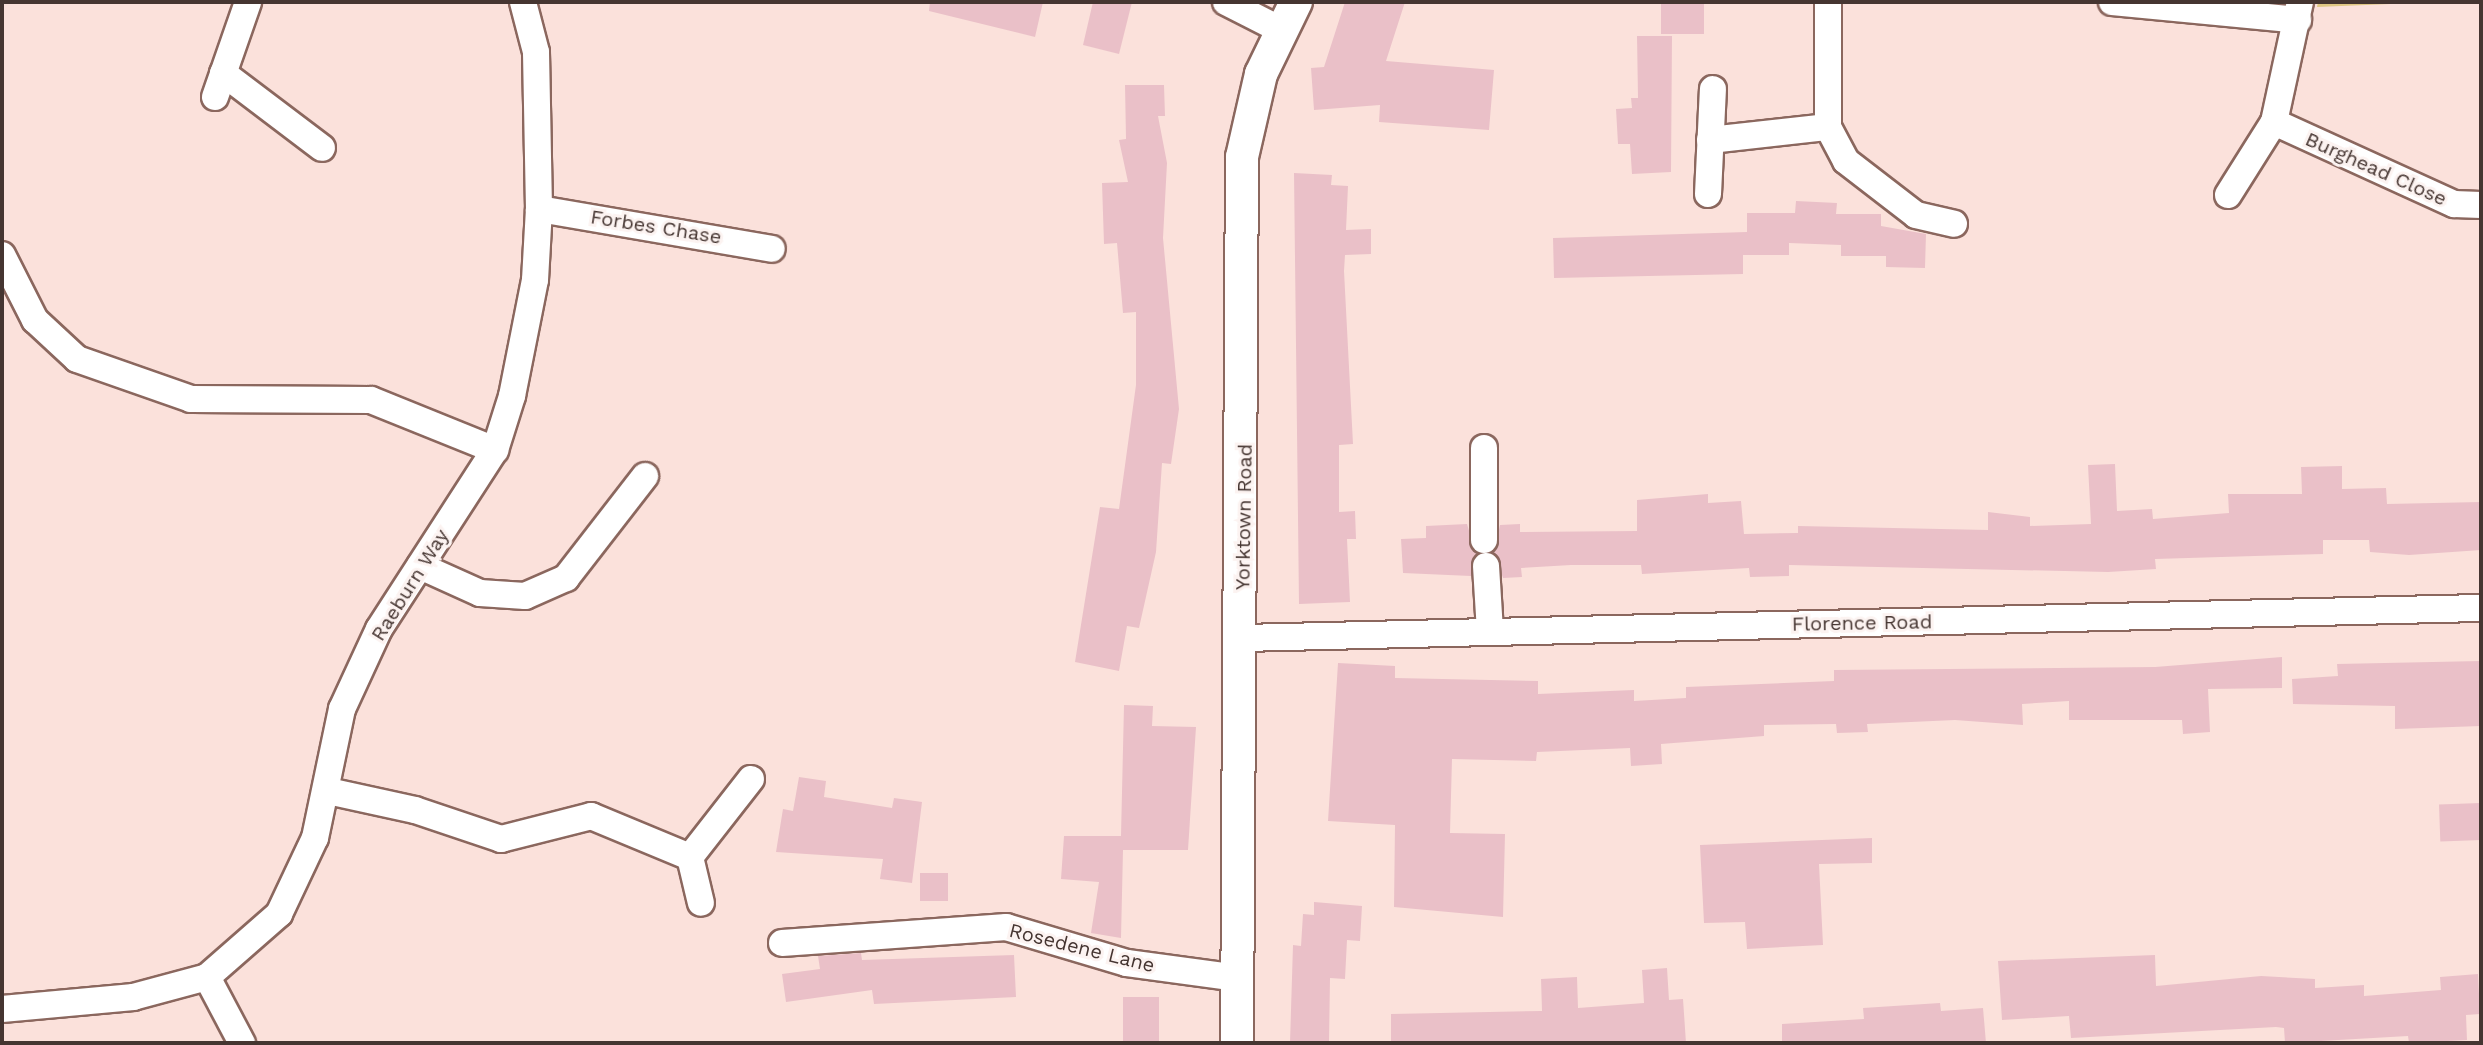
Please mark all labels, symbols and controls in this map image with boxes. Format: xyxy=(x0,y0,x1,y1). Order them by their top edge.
street label: Burghead Close xyxy=(2302,127,2450,211)
street label: Forbes Chase xyxy=(589,205,723,249)
street label: Yorktown Road xyxy=(1231,444,1257,590)
street label: Raeburn Way xyxy=(366,524,454,646)
street label: Florence Road xyxy=(1792,610,1932,636)
street label: Rosedene Lane xyxy=(1007,918,1157,978)

